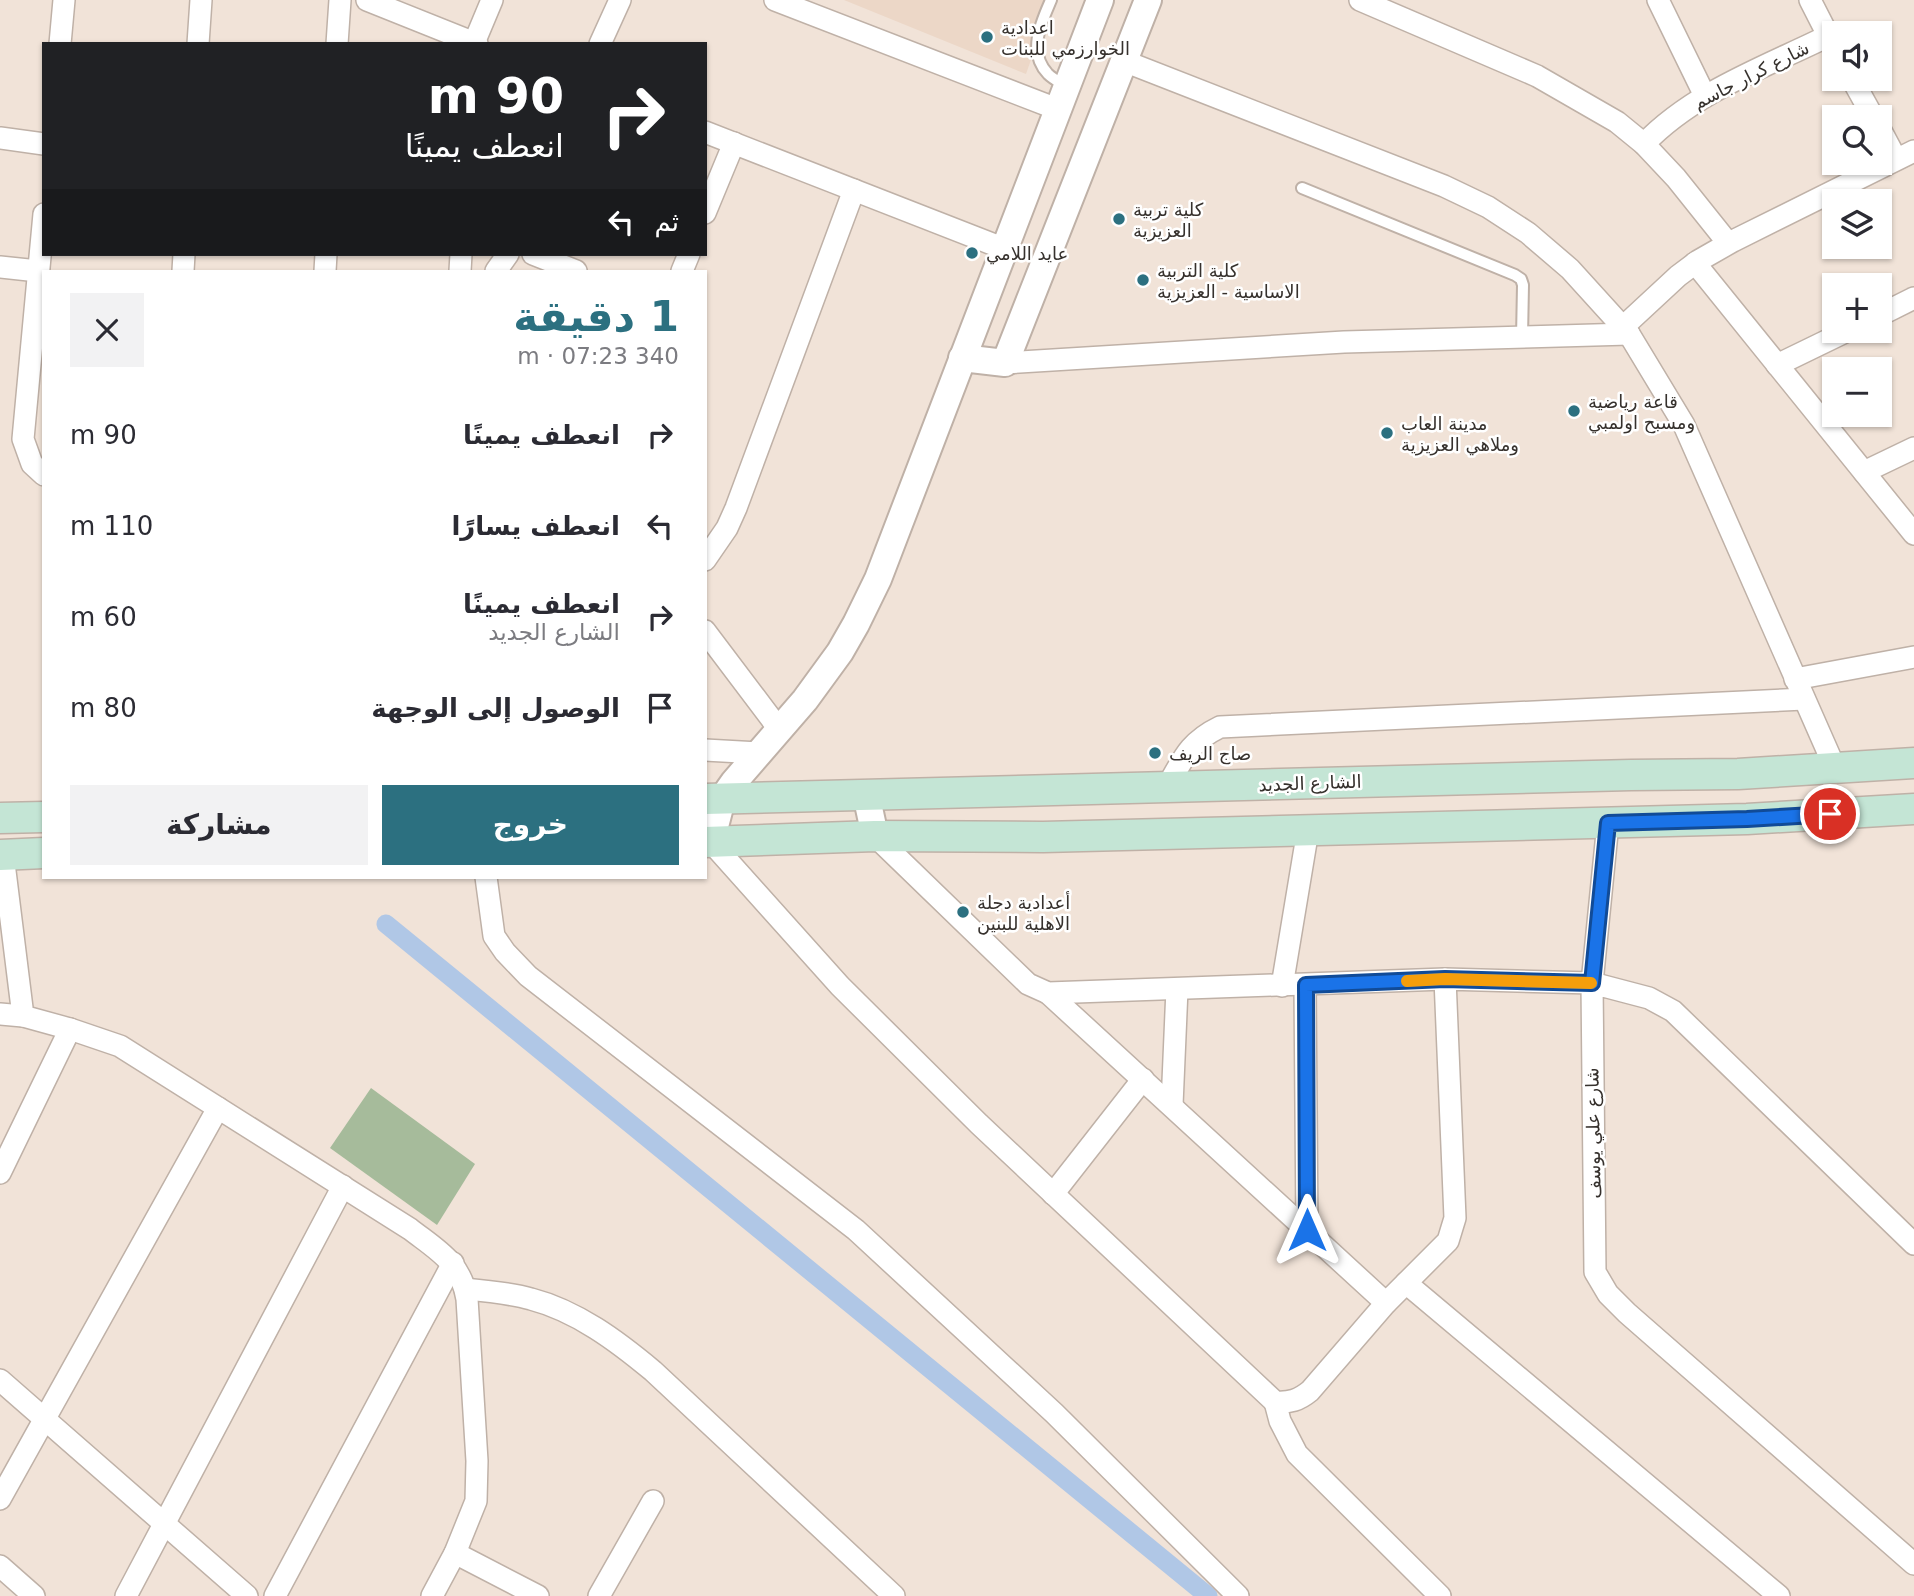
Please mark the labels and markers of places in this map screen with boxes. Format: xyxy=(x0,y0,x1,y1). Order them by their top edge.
place label: اعدادية الخوارزمي للبنات xyxy=(1001,17,1130,60)
marker: اعدادية الخوارزمي للبنات xyxy=(979,29,995,45)
place label: كلية تربية العزيزية xyxy=(1133,199,1204,242)
marker: كلية تربية العزيزية xyxy=(1111,211,1127,227)
place label: عايد اللامي xyxy=(986,243,1068,265)
marker: عايد اللامي xyxy=(964,245,980,261)
place label: كلية التربية الاساسية - العزيزية xyxy=(1157,260,1300,303)
marker: كلية التربية الاساسية - العزيزية xyxy=(1135,272,1151,288)
place label: قاعة رياضية ومسبح اولمبي xyxy=(1588,391,1695,434)
marker: قاعة رياضية ومسبح اولمبي xyxy=(1566,403,1582,419)
place label: مدينة العاب وملاهي العزيزية xyxy=(1401,413,1519,456)
marker: مدينة العاب وملاهي العزيزية xyxy=(1379,425,1395,441)
place label: صاج الريف xyxy=(1169,743,1251,765)
marker: صاج الريف xyxy=(1147,745,1163,761)
pin xyxy=(1800,784,1860,844)
place label: أعدادية دجلة الاهلية للبنين xyxy=(977,891,1070,935)
marker: أعدادية دجلة الاهلية للبنين xyxy=(955,904,971,920)

